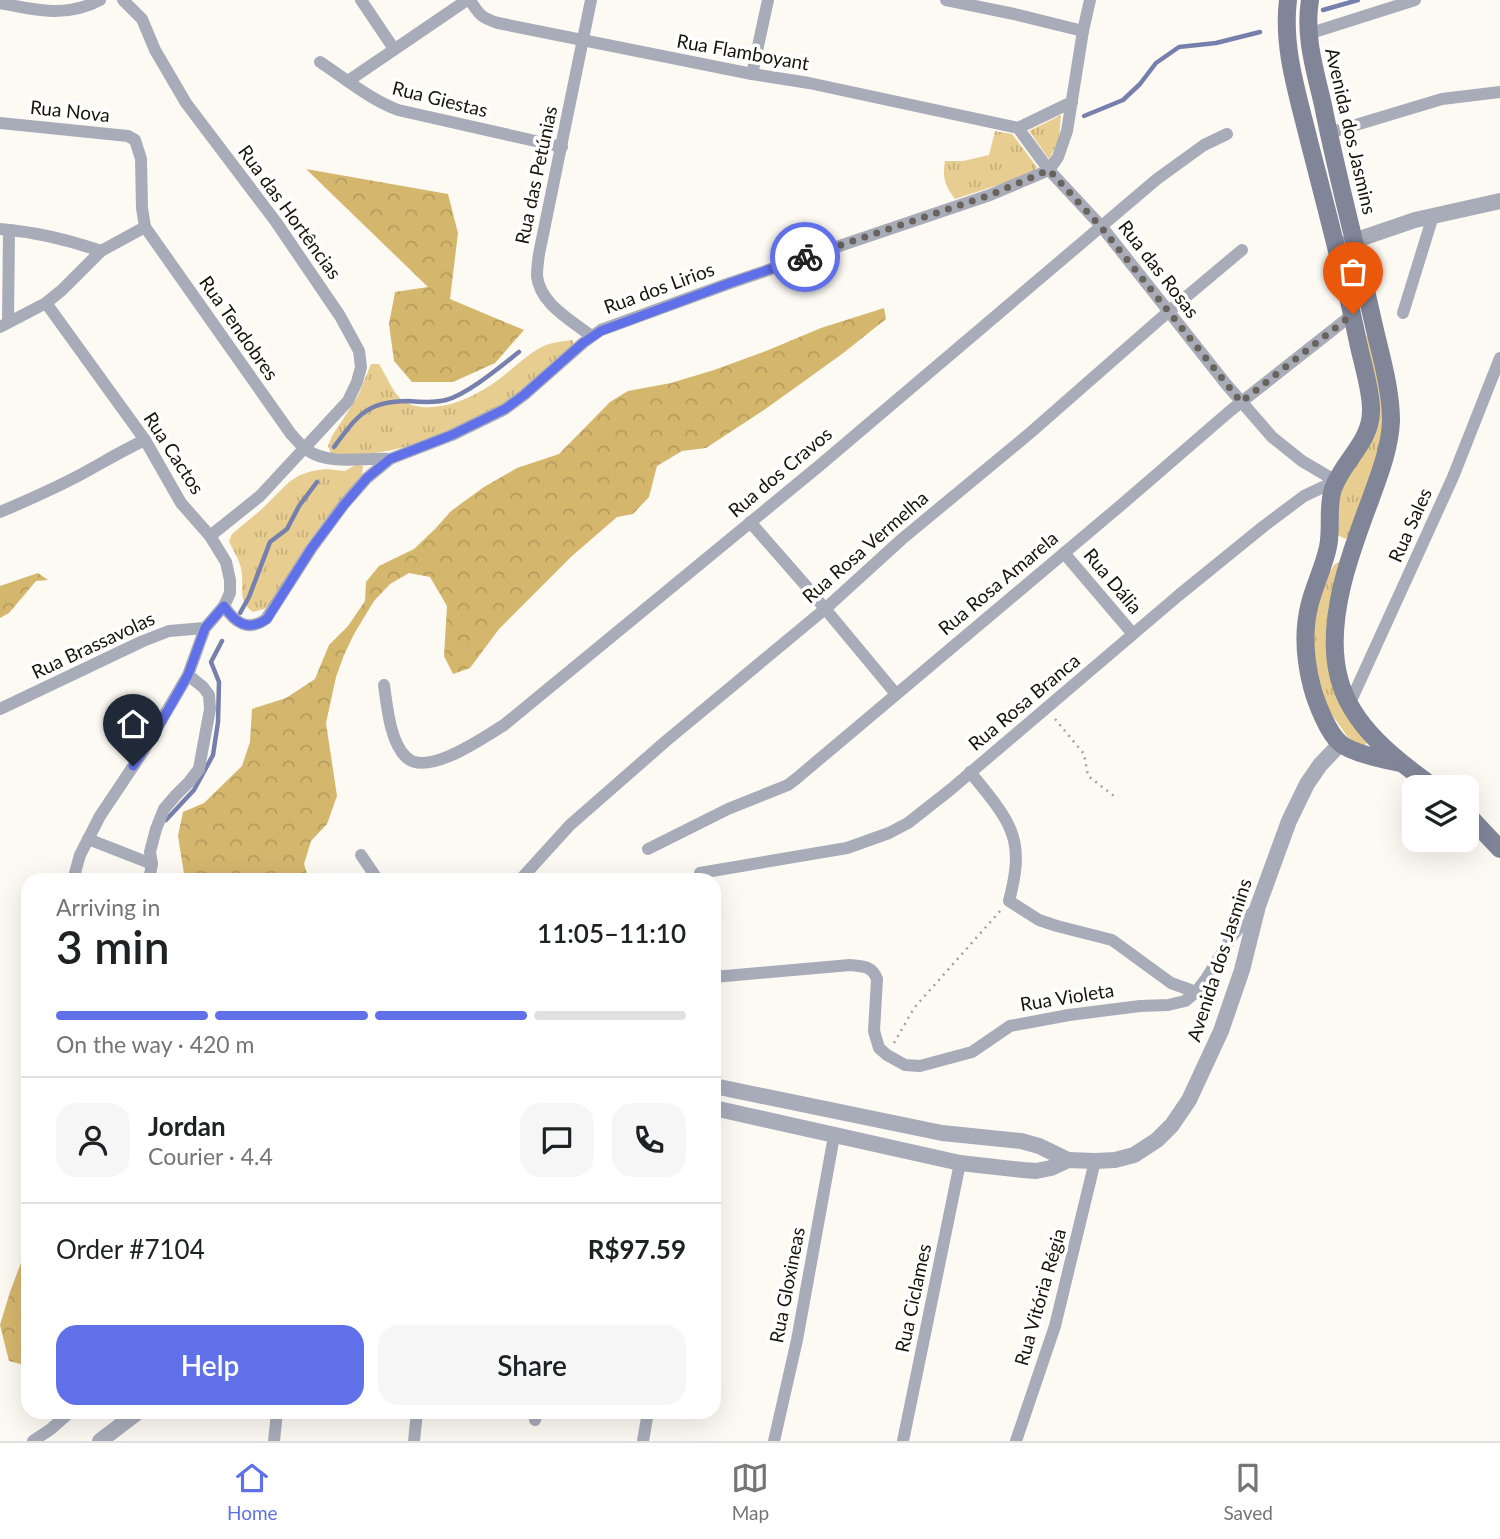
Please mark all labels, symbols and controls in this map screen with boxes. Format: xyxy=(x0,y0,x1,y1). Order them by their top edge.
street label: Rua Flamboyant xyxy=(675,29,811,74)
street label: Avenida dos Jasmins xyxy=(1321,45,1382,216)
street label: Rua Giestas xyxy=(390,76,490,121)
street label: Rua Nova xyxy=(29,95,111,126)
street label: Rua das Petúnias xyxy=(510,104,561,246)
street label: Rua das Hortências xyxy=(234,140,347,283)
street label: Rua das Rosas xyxy=(1114,215,1205,322)
courier xyxy=(770,222,840,292)
icon: bike xyxy=(786,238,824,276)
pin xyxy=(1323,242,1383,314)
icon: bag xyxy=(1334,253,1372,291)
street label: Rua dos Lirios xyxy=(601,257,717,318)
street label: Rua Tendobres xyxy=(195,271,284,384)
street label: Rua Cactos xyxy=(139,407,209,498)
street label: Rua dos Cravos xyxy=(723,422,836,522)
street label: Rua Sales xyxy=(1383,484,1436,565)
street label: Rua Rosa Vermelha xyxy=(797,486,932,607)
street label: Rua Rosa Amarela xyxy=(933,526,1062,639)
street label: Rua Dália xyxy=(1079,543,1147,618)
street label: Rua Brassavolas xyxy=(28,606,158,683)
street label: Rua Rosa Branca xyxy=(963,648,1084,755)
pin xyxy=(103,694,163,766)
icon: home xyxy=(114,705,152,743)
map controls xyxy=(1402,775,1479,852)
button: layers xyxy=(1402,775,1479,852)
street label: Avenida dos Jasmins xyxy=(1181,875,1256,1044)
text: Arriving in xyxy=(56,893,160,921)
text: 11:05–11:10 xyxy=(537,917,686,949)
text: 3 min xyxy=(56,919,170,974)
street label: Rua Violeta xyxy=(1018,978,1115,1015)
text: On the way · 420 m xyxy=(56,1030,255,1058)
button: person xyxy=(56,1103,130,1177)
button: chat xyxy=(520,1103,594,1177)
button: phone xyxy=(612,1103,686,1177)
text: Jordan xyxy=(148,1110,226,1142)
text: Courier · 4.4 xyxy=(148,1142,273,1170)
street label: Rua Gloxineas xyxy=(764,1225,809,1345)
street label: Rua Vitória Régia xyxy=(1009,1226,1070,1368)
text: Order #7104 xyxy=(56,1233,205,1265)
text: R$97.59 xyxy=(588,1233,686,1265)
street label: Rua Ciclames xyxy=(890,1241,935,1354)
button: Help xyxy=(56,1325,364,1405)
button: Share xyxy=(378,1325,686,1405)
tab: Home xyxy=(227,1459,278,1524)
tab: Map xyxy=(731,1459,769,1524)
tab: Saved xyxy=(1223,1459,1273,1524)

